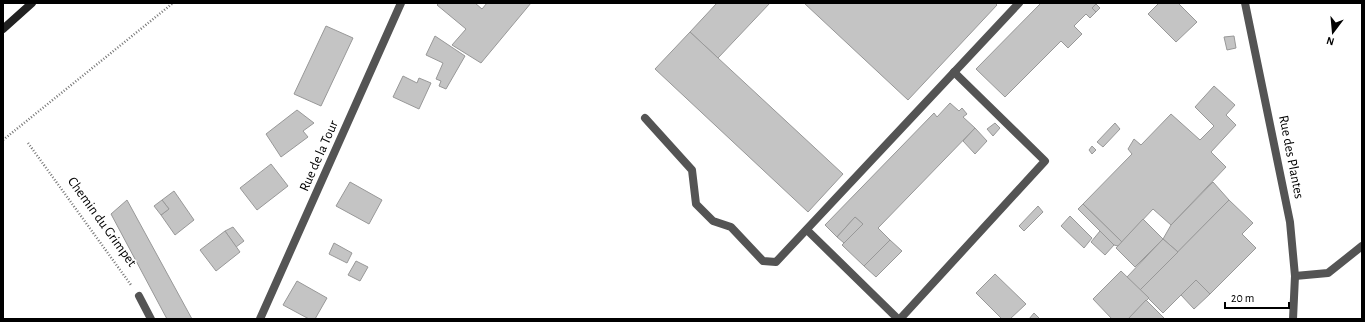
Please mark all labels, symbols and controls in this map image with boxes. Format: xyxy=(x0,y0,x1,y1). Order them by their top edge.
north arrow xyxy=(1313,12,1353,52)
text: N xyxy=(1325,35,1336,47)
street label: Rue des Plantes xyxy=(1276,114,1306,200)
street label: Rue de la Tour xyxy=(297,118,341,194)
street label: Chemin du Grimpet xyxy=(65,175,139,270)
scale bar xyxy=(1225,284,1289,310)
text: 20 m xyxy=(1231,292,1254,304)

